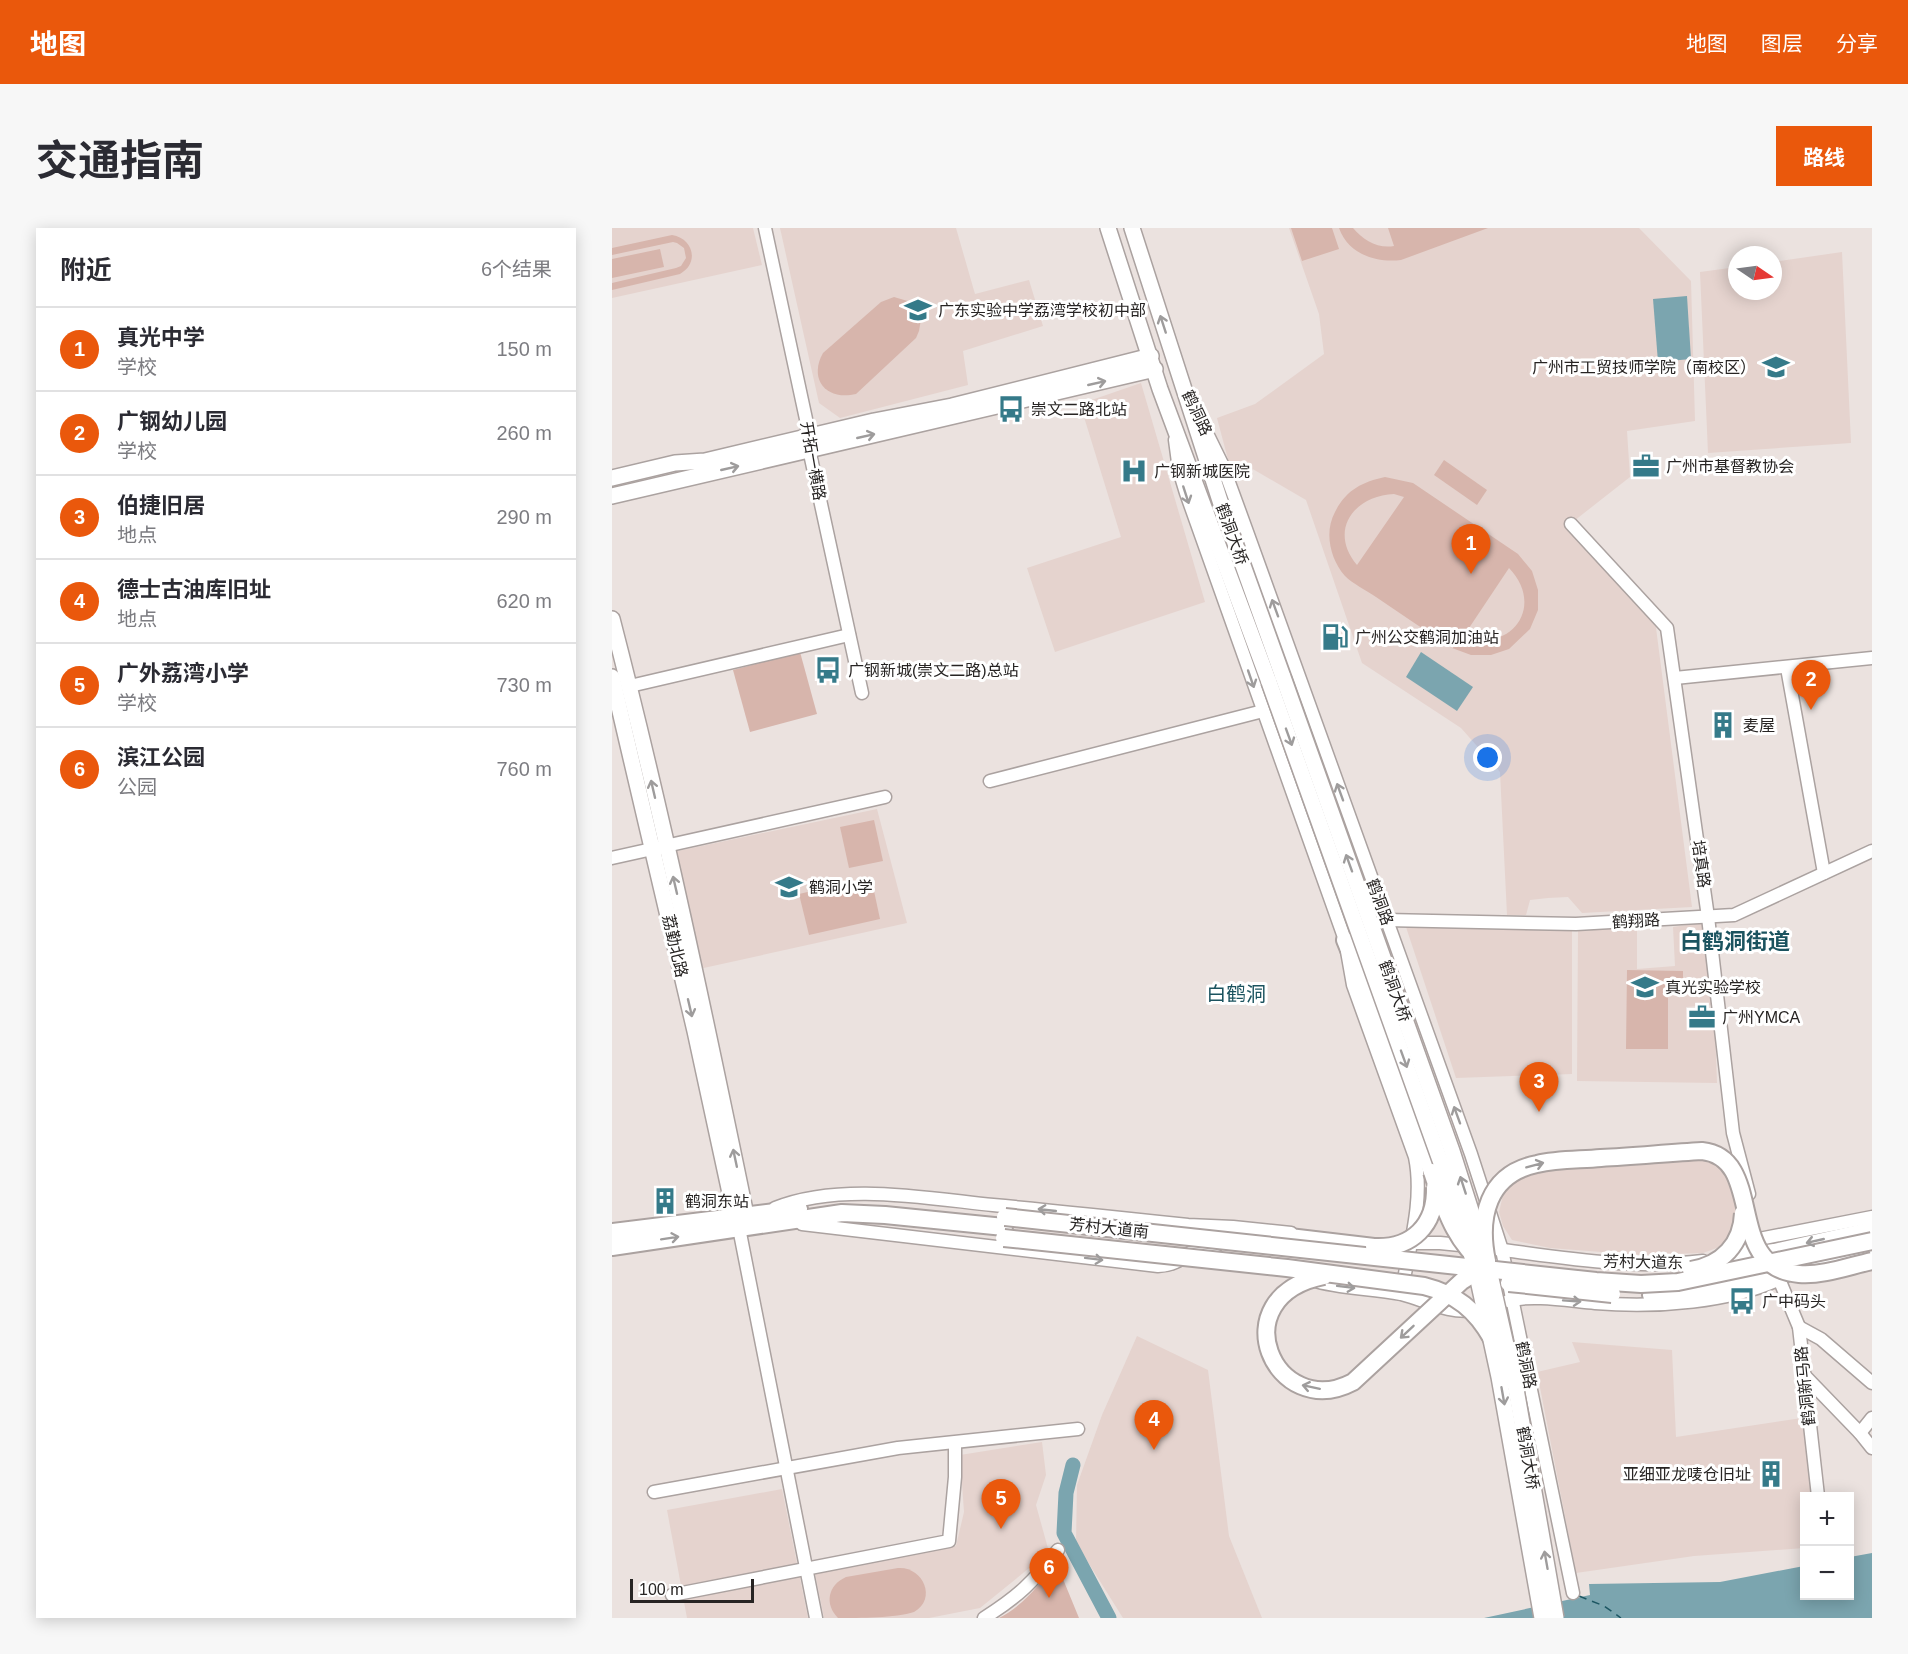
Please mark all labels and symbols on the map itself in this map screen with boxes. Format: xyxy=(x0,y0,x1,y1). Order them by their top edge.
north arrow xyxy=(1728,246,1782,300)
school or university icon: 广东实验中学荔湾学校初中部 xyxy=(903,295,933,325)
place label: 广东实验中学荔湾学校初中部 xyxy=(938,302,1146,319)
one-way arrow xyxy=(1157,315,1168,334)
school or university icon: 广州市工贸技师学院（南校区） xyxy=(1761,352,1791,382)
place label: 广州市工贸技师学院（南校区） xyxy=(1532,359,1756,376)
one-way arrow xyxy=(1087,376,1106,388)
street label: 鹤洞路 xyxy=(1179,388,1215,438)
bus stop icon: 崇文二路北站 xyxy=(996,394,1026,424)
place label: 崇文二路北站 xyxy=(1031,401,1127,418)
street label: 开拓一横路 xyxy=(798,420,828,502)
one-way arrow xyxy=(856,429,875,441)
office icon: 广州市基督教协会 xyxy=(1631,451,1661,481)
hospital icon: 广钢新城医院 xyxy=(1119,456,1149,486)
place label: 广州市基督教协会 xyxy=(1666,458,1794,475)
one-way arrow xyxy=(720,461,739,473)
place label: 广钢新城医院 xyxy=(1154,463,1250,480)
one-way arrow xyxy=(1182,485,1193,504)
street label: 鹤洞大桥 xyxy=(1213,501,1251,567)
pin: 1 xyxy=(1452,524,1490,574)
one-way arrow xyxy=(1268,599,1279,618)
fuel station icon: 广州公交鹤洞加油站 xyxy=(1320,622,1350,652)
place label: 广州公交鹤洞加油站 xyxy=(1355,629,1499,646)
bus stop icon: 广钢新城(崇文二路)总站 xyxy=(813,655,843,685)
pin: 2 xyxy=(1792,660,1830,710)
place label: 广钢新城(崇文二路)总站 xyxy=(848,662,1019,679)
one-way arrow xyxy=(1247,669,1258,688)
building icon: 麦屋 xyxy=(1708,710,1738,740)
place label: 麦屋 xyxy=(1743,717,1775,734)
one-way arrow xyxy=(1284,727,1295,746)
your location xyxy=(1473,743,1502,772)
one-way arrow xyxy=(647,780,659,799)
one-way arrow xyxy=(1334,783,1345,802)
street label: 培真路 xyxy=(1689,839,1713,889)
one-way arrow xyxy=(1343,854,1354,873)
school or university icon: 鹤洞小学 xyxy=(774,872,804,902)
one-way arrow xyxy=(669,876,681,895)
street label: 鹤洞路 xyxy=(1364,877,1396,927)
place label: 鹤洞小学 xyxy=(809,879,873,896)
street label: 鹤翔路 xyxy=(1612,911,1660,931)
street label: 荔勤北路 xyxy=(660,913,690,979)
district label: 白鹤洞街道 xyxy=(1680,929,1790,954)
street label: 鹤洞大桥 xyxy=(1376,958,1414,1024)
school or university icon: 真光实验学校 xyxy=(1630,972,1660,1002)
place label: 真光实验学校 xyxy=(1665,979,1761,996)
district label: 白鹤洞 xyxy=(1206,983,1266,1005)
one-way arrow xyxy=(684,998,696,1017)
office icon: 广州YMCA xyxy=(1687,1002,1717,1032)
place label: 广州YMCA xyxy=(1722,1009,1801,1026)
one-way arrow xyxy=(1400,1049,1411,1068)
pin: 3 xyxy=(1520,1062,1558,1112)
one-way arrow xyxy=(1450,1106,1461,1125)
one-way arrow xyxy=(728,1148,740,1167)
one-way arrow xyxy=(1525,1159,1544,1170)
one-way arrow xyxy=(1457,1176,1468,1195)
building icon: 鹤洞东站 xyxy=(650,1186,680,1216)
place label: 鹤洞东站 xyxy=(685,1193,749,1210)
one-way arrow xyxy=(1037,1204,1057,1215)
street label: 芳村大道南 xyxy=(1068,1215,1150,1241)
one-way arrow xyxy=(659,1233,679,1244)
one-way arrow xyxy=(1806,1235,1825,1247)
street label: 芳村大道东 xyxy=(1603,1253,1683,1271)
one-way arrow xyxy=(1084,1254,1103,1265)
one-way arrow xyxy=(1335,1282,1355,1293)
bus stop icon: 广中码头 xyxy=(1727,1286,1757,1316)
place label: 广中码头 xyxy=(1762,1293,1826,1310)
one-way arrow xyxy=(1561,1296,1581,1307)
one-way arrow xyxy=(1400,1325,1415,1339)
street label: 鹤洞路 xyxy=(1513,1340,1539,1390)
street label: 鹤洞新马路 xyxy=(1792,1345,1818,1427)
one-way arrow xyxy=(1302,1381,1321,1393)
one-way arrow xyxy=(1498,1386,1509,1406)
pin: 4 xyxy=(1134,1400,1174,1450)
street label: 鹤洞大桥 xyxy=(1514,1425,1542,1491)
building icon: 亚细亚龙唛仓旧址 xyxy=(1756,1459,1786,1489)
place label: 亚细亚龙唛仓旧址 xyxy=(1623,1466,1751,1483)
pin: 5 xyxy=(982,1480,1020,1529)
pin: 6 xyxy=(1030,1548,1068,1598)
one-way arrow xyxy=(1540,1551,1551,1571)
scale bar xyxy=(630,1576,754,1604)

